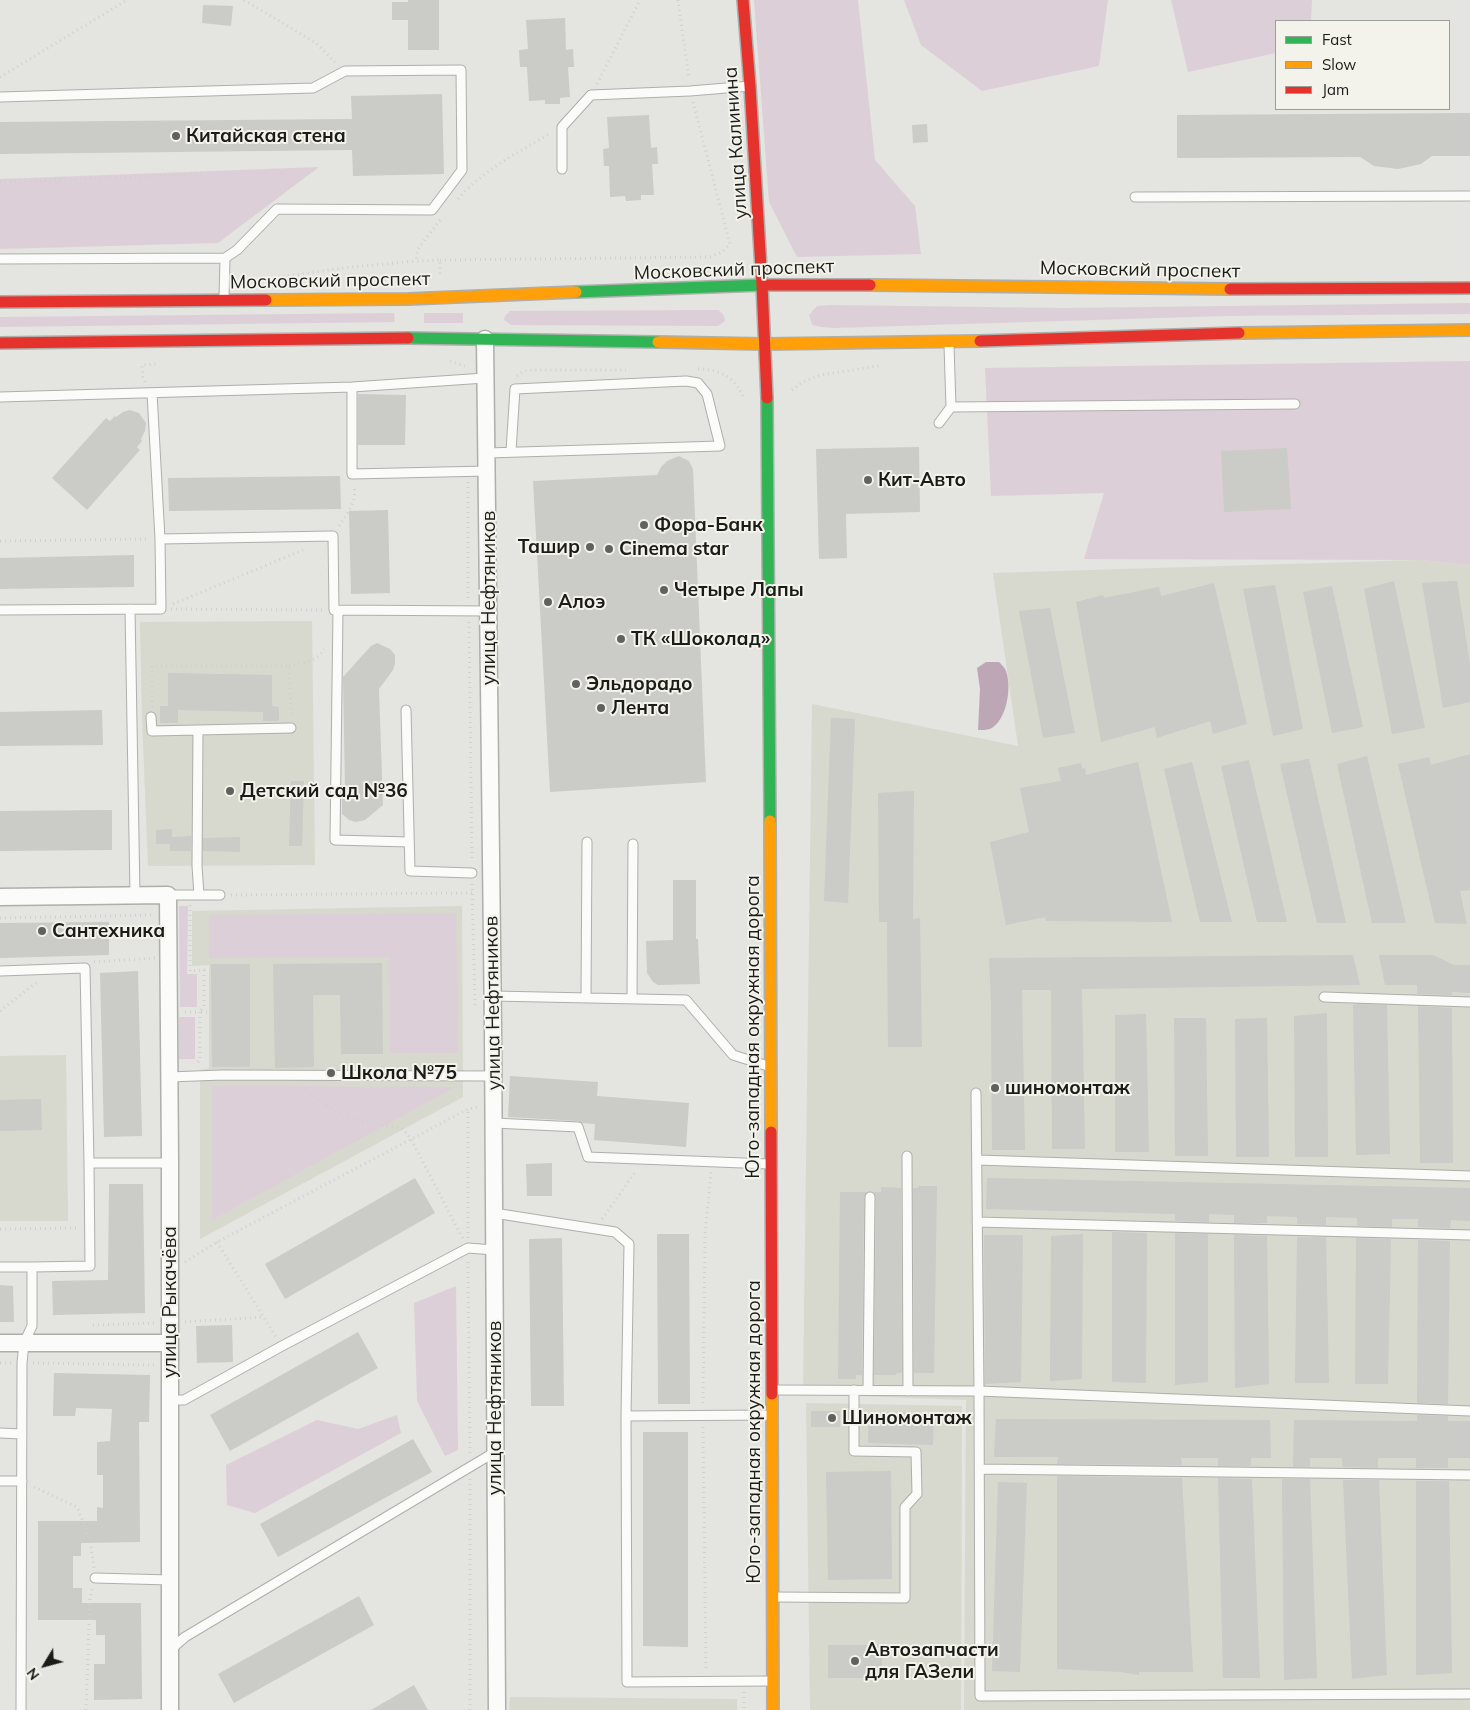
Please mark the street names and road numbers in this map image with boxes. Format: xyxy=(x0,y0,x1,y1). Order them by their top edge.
street label: улица Калинина xyxy=(719,66,753,220)
street label: Московский проспект xyxy=(633,255,835,285)
street label: Московский проспект xyxy=(1040,257,1240,283)
street label: Московский проспект xyxy=(230,268,430,294)
street label: улица Нефтяников xyxy=(478,511,500,685)
street label: Юго-западная окружная дорога xyxy=(742,875,764,1179)
street label: улица Нефтяников xyxy=(480,916,506,1090)
street label: улица Рыкачёва xyxy=(159,1226,181,1378)
street label: Юго-западная окружная дорога xyxy=(743,1280,765,1584)
street label: улица Нефтяников xyxy=(484,1321,506,1495)

